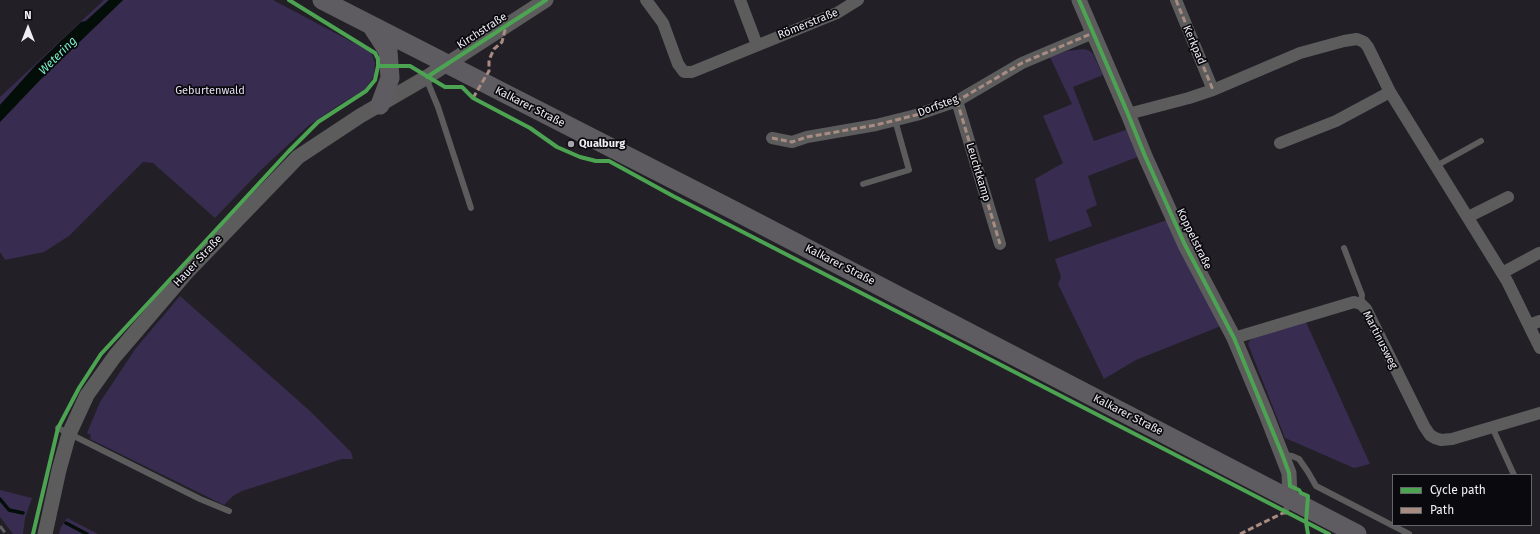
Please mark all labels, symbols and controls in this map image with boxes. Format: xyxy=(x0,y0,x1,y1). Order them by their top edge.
street label: Römerstraße xyxy=(776,6,840,42)
north arrow xyxy=(8,8,48,48)
text: N xyxy=(24,9,32,22)
street label: Kirchstraße xyxy=(455,10,509,52)
street label: Kerkpad xyxy=(1180,23,1208,67)
water label: Wetering xyxy=(36,34,80,78)
park label: Geburtenwald xyxy=(175,84,245,98)
street label: Kalkarer Straße xyxy=(493,84,567,130)
street label: Dorfsteg xyxy=(916,92,960,120)
place label: Qualburg xyxy=(579,137,625,151)
marker: Qualburg xyxy=(566,139,576,149)
street label: Leuchtkamp xyxy=(963,141,993,203)
street label: Koppelstraße xyxy=(1173,206,1215,272)
street label: Hauer Straße xyxy=(171,233,225,289)
street label: Kalkarer Straße xyxy=(803,242,877,288)
street label: Martinusweg xyxy=(1360,309,1400,371)
street label: Kalkarer Straße xyxy=(1091,392,1165,438)
legend xyxy=(1392,474,1532,526)
text: Cycle path xyxy=(1430,483,1486,497)
text: Path xyxy=(1430,503,1454,517)

